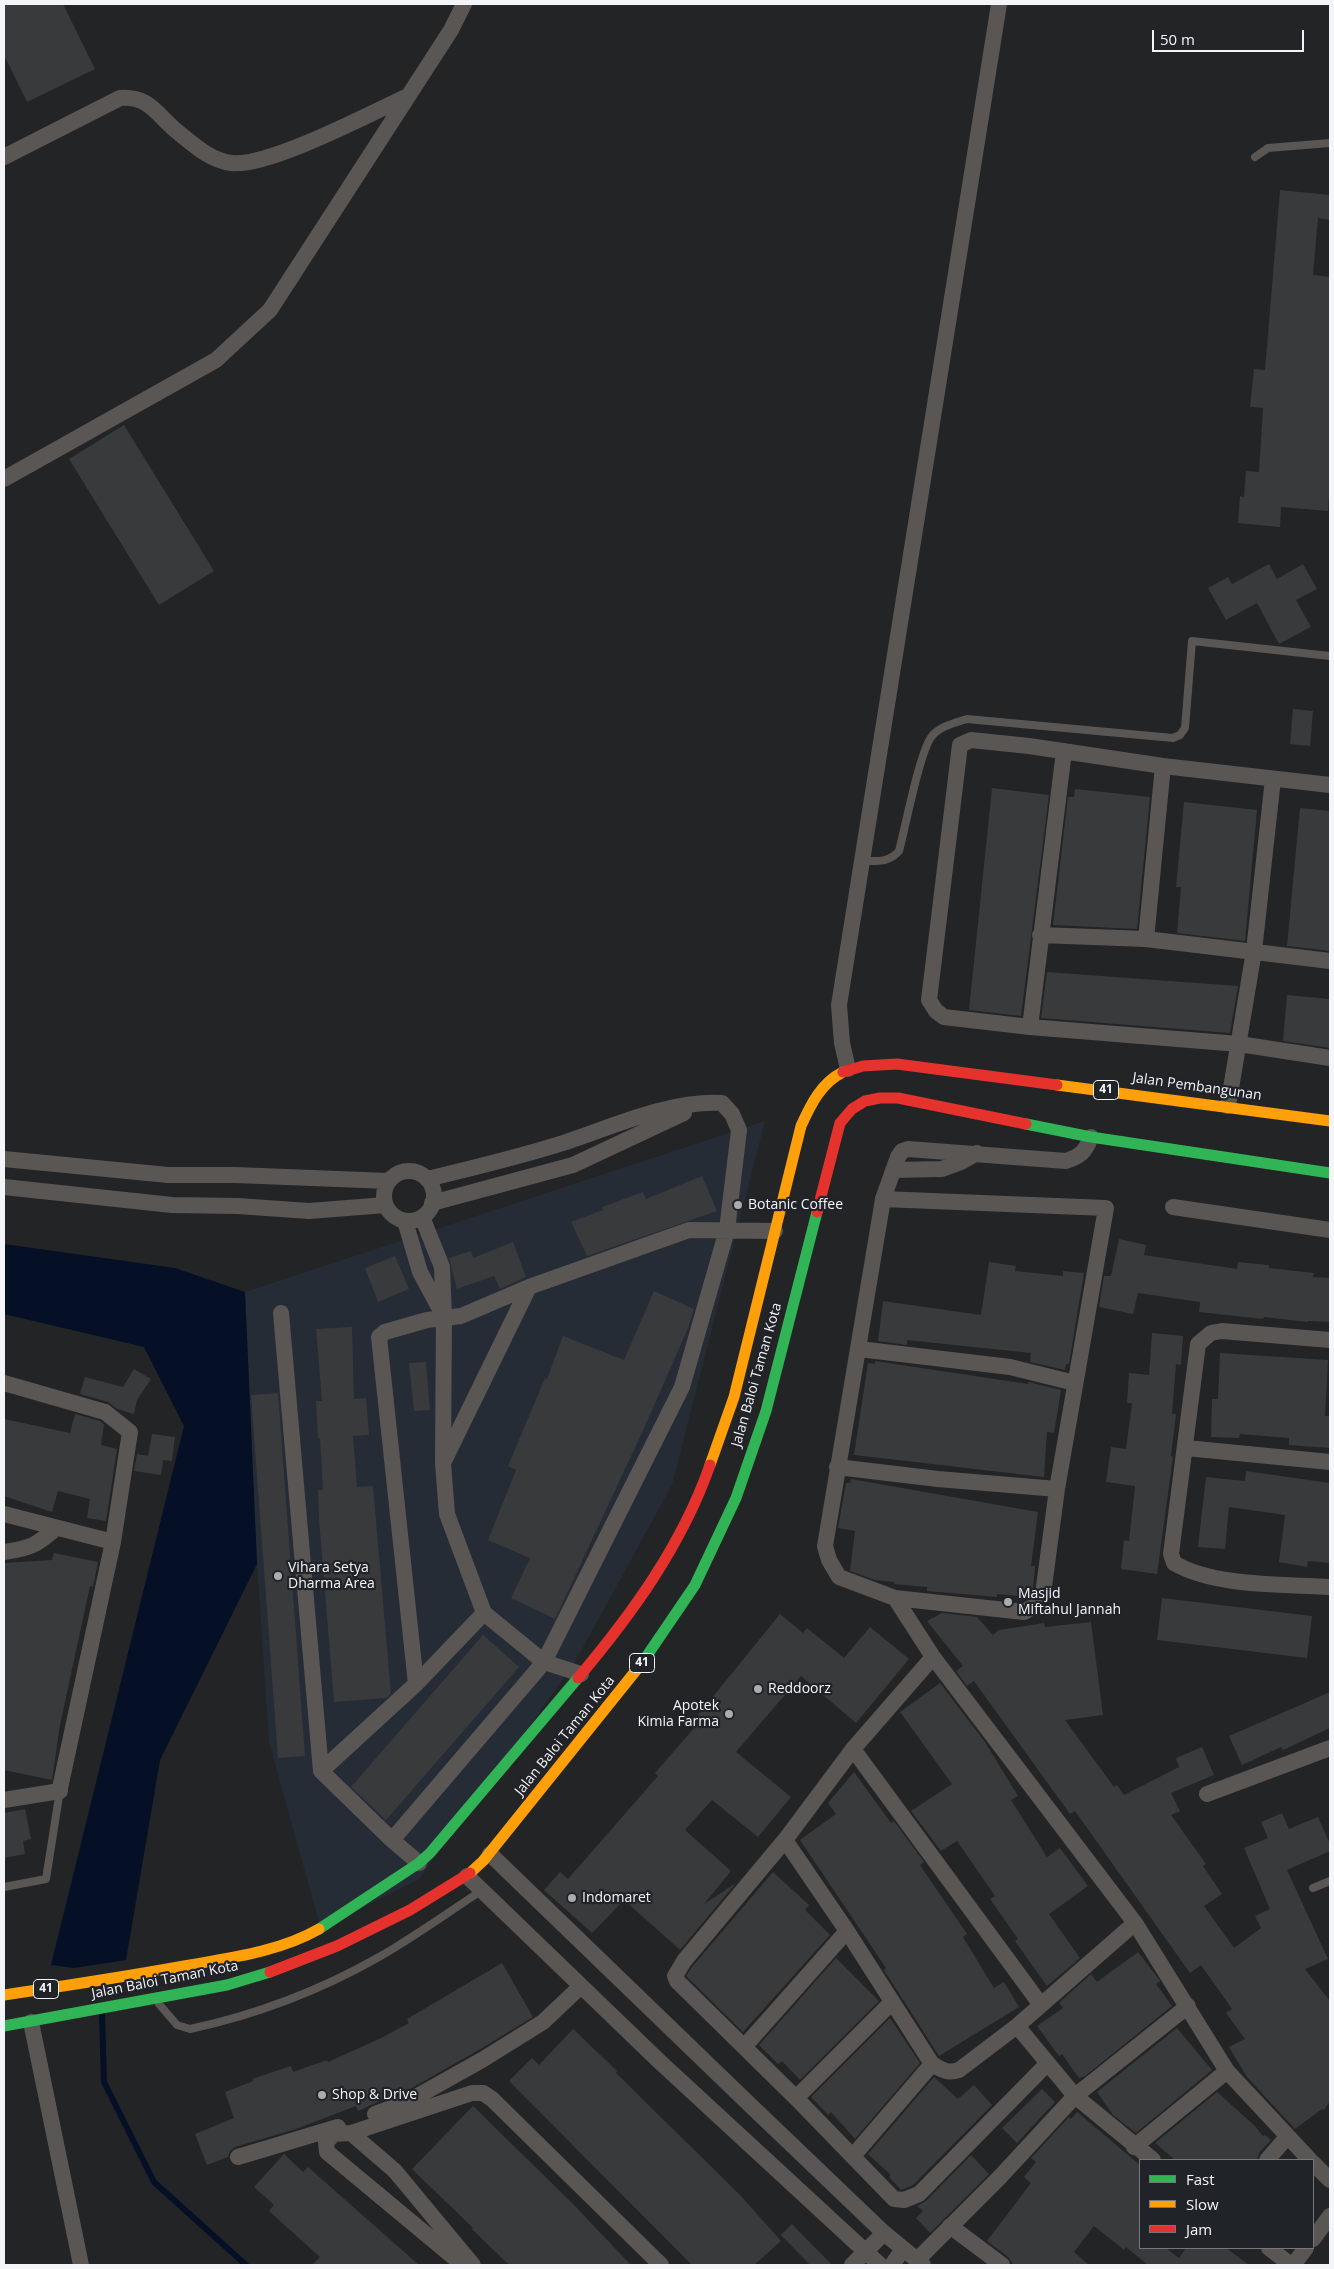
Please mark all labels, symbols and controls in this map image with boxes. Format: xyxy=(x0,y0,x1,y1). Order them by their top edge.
scale bar xyxy=(1154,20,1306,52)
text: 50 m xyxy=(1160,29,1195,49)
street label: Jalan Pembangunan xyxy=(1131,1070,1263,1104)
road number: 41 xyxy=(1094,1080,1118,1100)
place label: Botanic Coffee xyxy=(748,1197,843,1213)
marker: Botanic Coffee xyxy=(732,1199,744,1211)
street label: Jalan Baloi Taman Kota xyxy=(728,1301,786,1449)
place label: Vihara Setya Dharma Area xyxy=(288,1560,375,1592)
marker: Vihara Setya Dharma Area xyxy=(272,1570,284,1582)
place label: Masjid Miftahul Jannah xyxy=(1018,1586,1121,1618)
marker: Masjid Miftahul Jannah xyxy=(1002,1596,1014,1608)
road number: 41 xyxy=(630,1654,654,1672)
street label: Jalan Baloi Taman Kota xyxy=(512,1673,618,1799)
place label: Reddoorz xyxy=(768,1681,831,1697)
marker: Reddoorz xyxy=(752,1683,764,1695)
place label: Apotek Kimia Farma xyxy=(638,1698,719,1730)
marker: Apotek Kimia Farma xyxy=(723,1708,735,1720)
place label: Indomaret xyxy=(582,1890,651,1906)
marker: Indomaret xyxy=(566,1892,578,1904)
street label: Jalan Baloi Taman Kota xyxy=(90,1958,240,2002)
road number: 41 xyxy=(34,1980,58,1998)
place label: Shop & Drive xyxy=(332,2087,417,2103)
marker: Shop & Drive xyxy=(316,2089,328,2101)
legend xyxy=(1139,2159,1314,2249)
text: Fast xyxy=(1186,2169,1215,2189)
text: Slow xyxy=(1186,2194,1219,2214)
text: Jam xyxy=(1186,2219,1212,2239)

